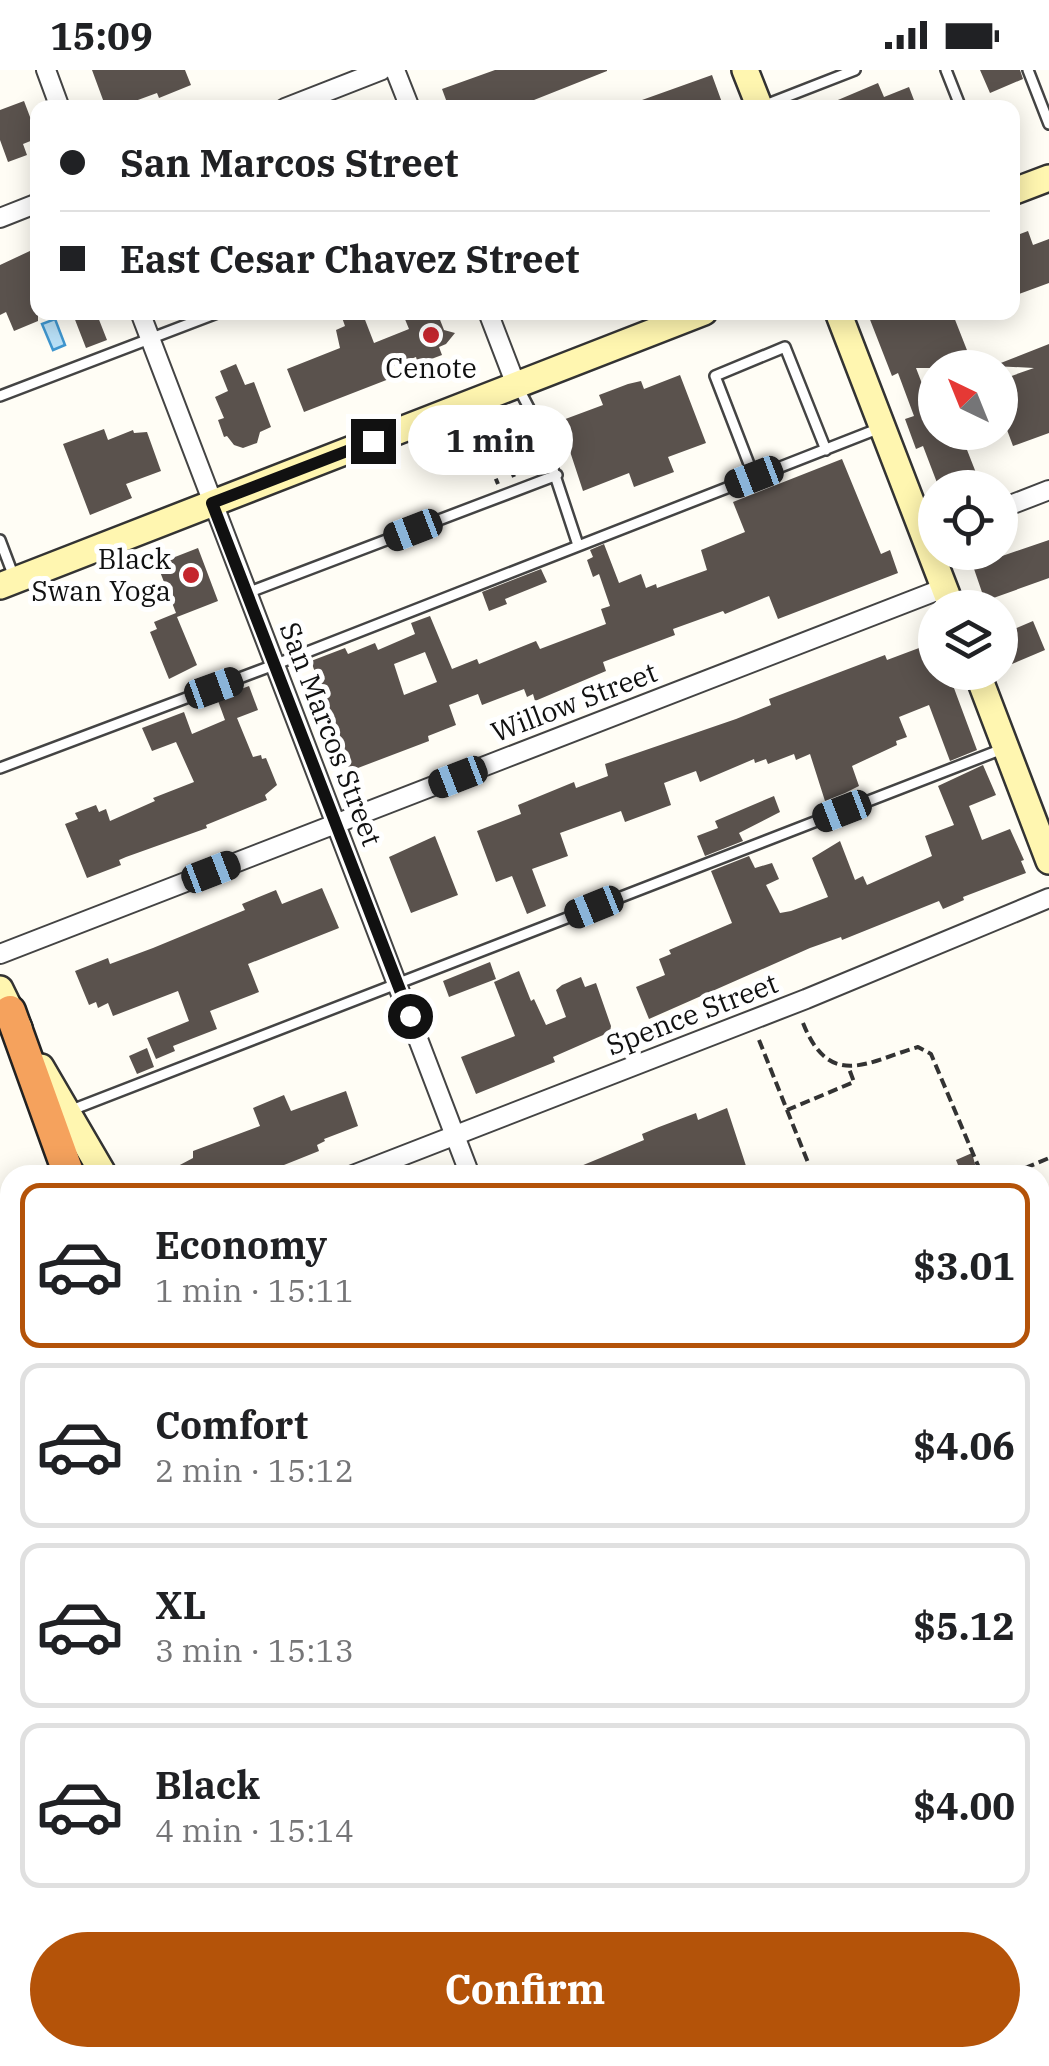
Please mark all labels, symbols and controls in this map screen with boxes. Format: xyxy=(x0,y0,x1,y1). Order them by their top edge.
text: 15:09 xyxy=(50,11,153,60)
text: San Marcos Street xyxy=(120,138,458,187)
text: East Cesar Chavez Street xyxy=(120,234,579,283)
marker: Cenote xyxy=(420,324,442,346)
place label: Cenote xyxy=(385,349,477,386)
north arrow xyxy=(918,350,1018,450)
map controls xyxy=(918,350,1018,690)
callout: 1 min xyxy=(408,406,573,476)
route end xyxy=(351,419,396,464)
text: 1 min xyxy=(446,419,535,461)
car xyxy=(721,452,787,502)
button: locate xyxy=(918,470,1018,570)
car xyxy=(380,505,446,555)
place label: Black Swan Yoga xyxy=(31,540,172,609)
marker: Black Swan Yoga xyxy=(180,564,202,586)
button: layers xyxy=(918,590,1018,690)
street label: San Marcos Street xyxy=(272,617,391,851)
street label: Willow Street xyxy=(486,653,662,750)
car xyxy=(181,664,247,712)
car xyxy=(425,752,491,802)
car xyxy=(809,786,875,836)
car xyxy=(178,847,244,897)
car xyxy=(561,882,627,932)
street label: Spence Street xyxy=(601,964,783,1063)
route start xyxy=(388,994,433,1039)
text: Economy xyxy=(155,1220,327,1269)
icon: car xyxy=(35,1221,125,1311)
text: $3.01 xyxy=(913,1241,1015,1290)
text: 1 min · 15:11 xyxy=(155,1269,354,1311)
text: Comfort xyxy=(155,1400,308,1449)
icon: car xyxy=(35,1401,125,1491)
text: $4.06 xyxy=(913,1421,1015,1470)
text: 2 min · 15:12 xyxy=(155,1449,354,1491)
text: XL xyxy=(155,1580,206,1629)
icon: car xyxy=(35,1581,125,1671)
text: $5.12 xyxy=(913,1601,1015,1650)
text: 3 min · 15:13 xyxy=(155,1629,354,1671)
text: Black xyxy=(155,1760,260,1809)
icon: car xyxy=(35,1761,125,1851)
text: $4.00 xyxy=(913,1781,1015,1830)
text: 4 min · 15:14 xyxy=(155,1809,354,1851)
button: Confirm xyxy=(30,1932,1020,2047)

